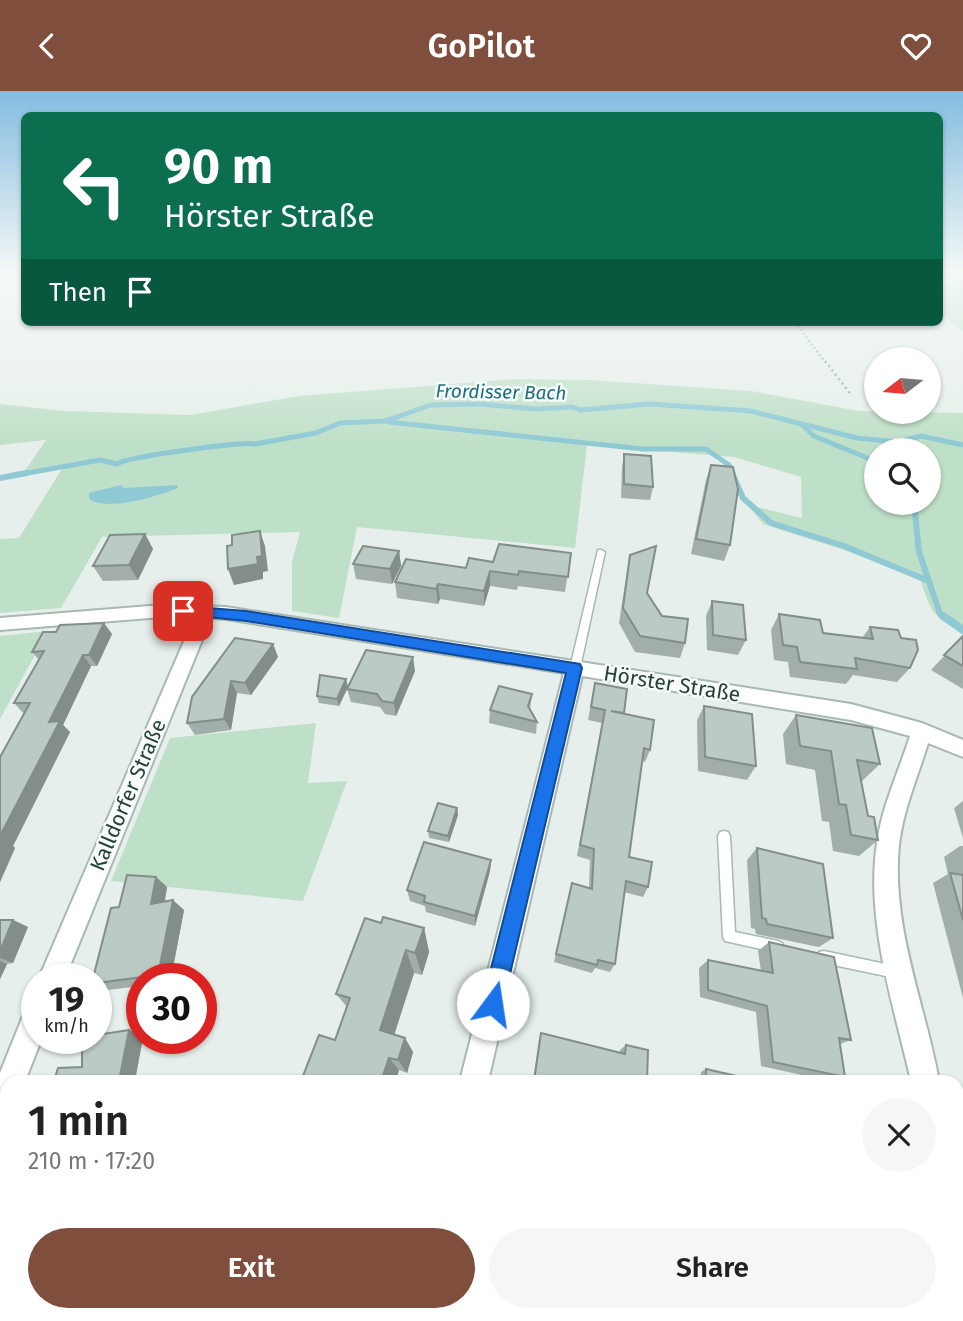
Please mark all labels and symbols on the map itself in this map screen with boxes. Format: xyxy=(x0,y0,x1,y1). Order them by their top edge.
north arrow xyxy=(864,347,942,423)
water label: Frordisser Bach xyxy=(435,379,567,405)
pin xyxy=(153,581,213,641)
street label: Hörster Straße xyxy=(602,660,742,708)
street label: Kalldorfer Straße xyxy=(84,715,172,875)
speed limit sign: 30 xyxy=(126,963,217,1054)
position arrow xyxy=(456,967,530,1041)

